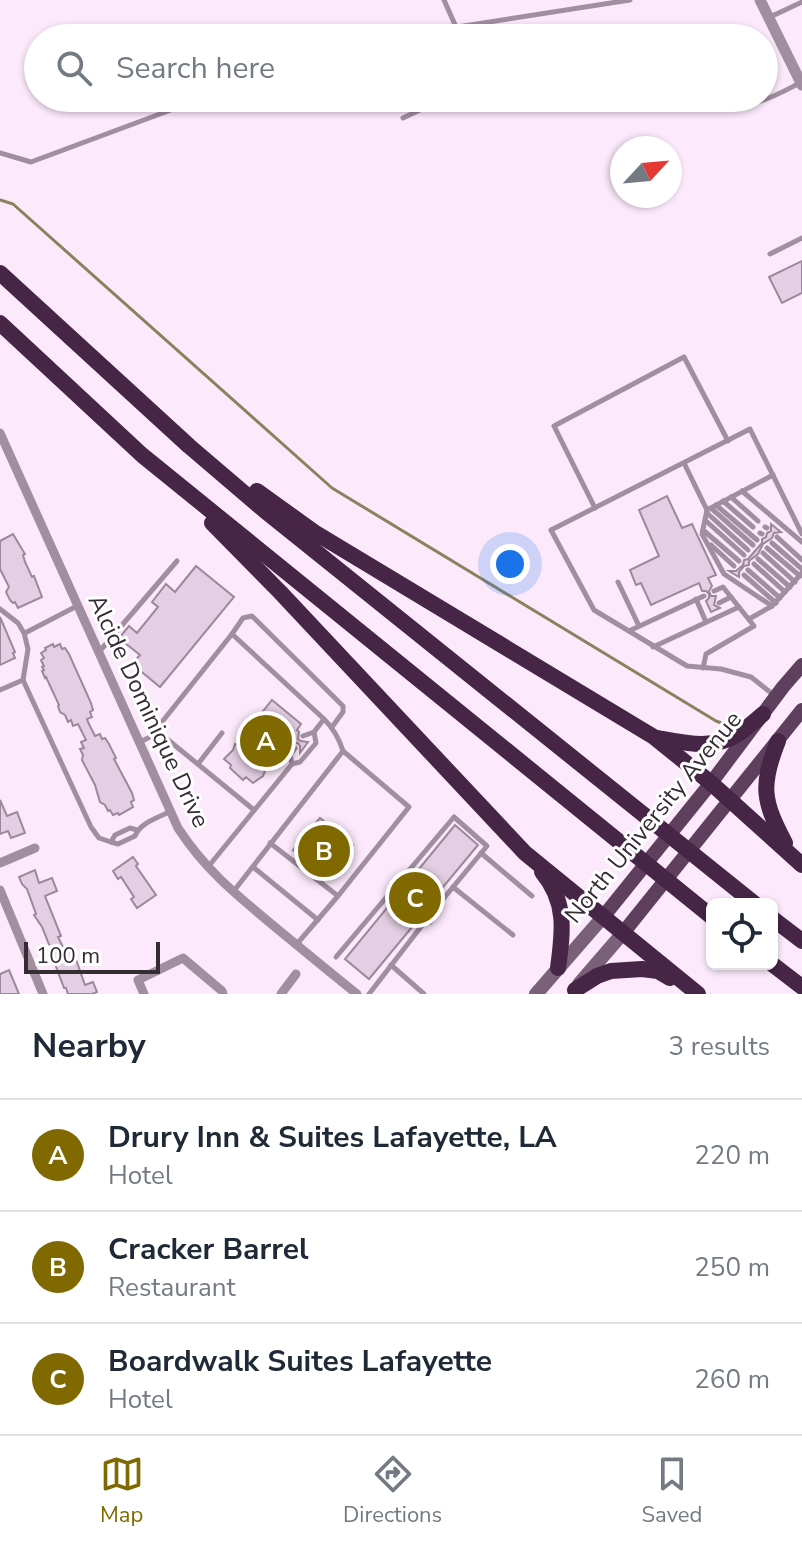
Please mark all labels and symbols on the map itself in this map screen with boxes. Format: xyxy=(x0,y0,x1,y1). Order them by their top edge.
north arrow xyxy=(610,136,682,208)
your location xyxy=(490,544,530,584)
street label: Alcide Dominique Drive xyxy=(81,589,217,833)
street label: North University Avenue xyxy=(557,704,749,930)
pin: A xyxy=(240,711,292,771)
pin: B xyxy=(298,821,350,881)
pin: C xyxy=(389,868,441,928)
scale bar xyxy=(24,938,160,974)

